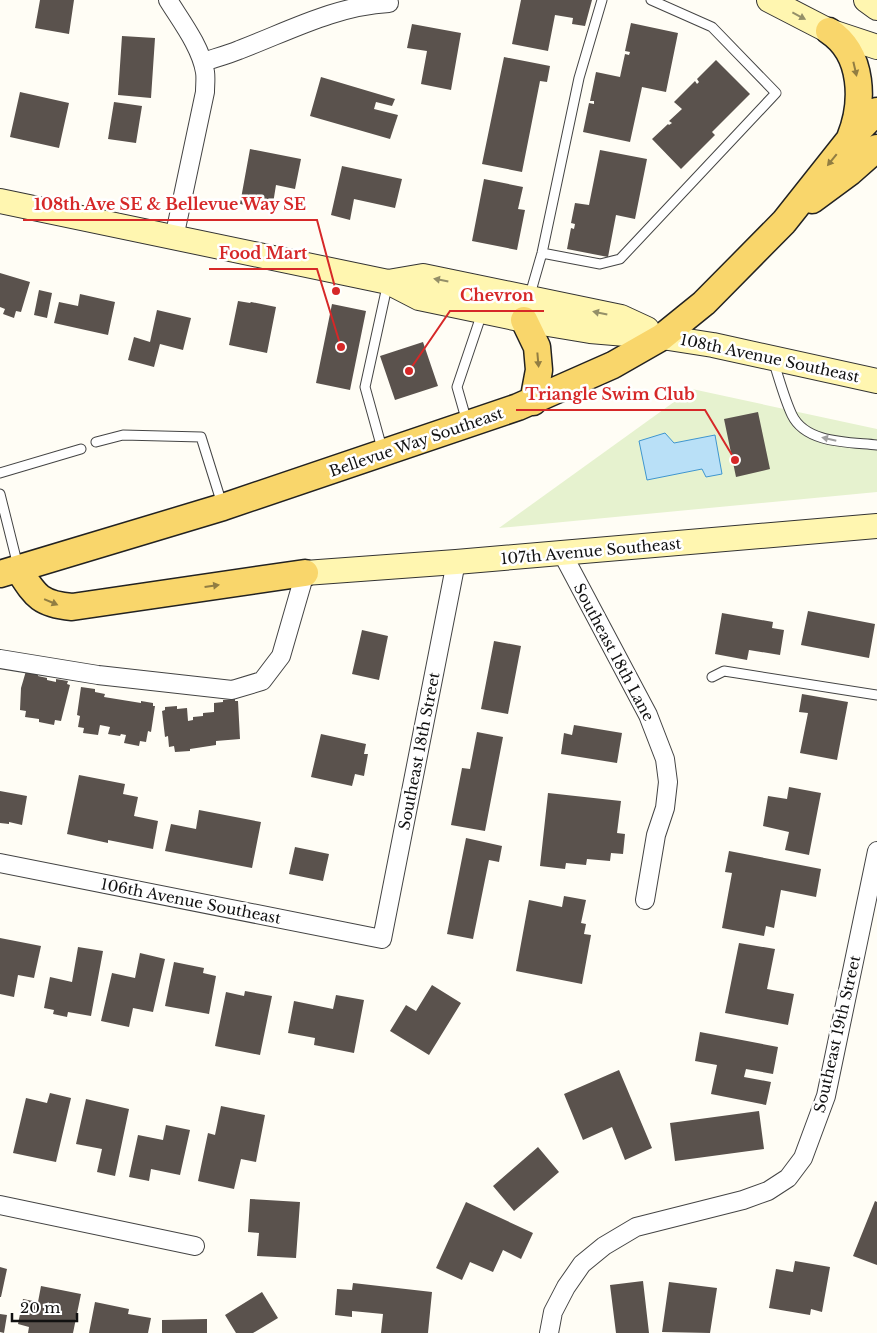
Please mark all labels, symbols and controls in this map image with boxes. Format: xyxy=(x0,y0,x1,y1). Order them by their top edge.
one-way arrow xyxy=(792,12,806,20)
one-way arrow xyxy=(852,62,860,78)
one-way arrow xyxy=(827,153,838,166)
callout: 108th Ave SE & Bellevue Way SE xyxy=(23,189,317,220)
text: 108th Ave SE & Bellevue Way SE xyxy=(34,194,306,214)
callout: Food Mart xyxy=(209,238,317,269)
text: Food Mart xyxy=(219,243,308,263)
one-way arrow xyxy=(434,276,449,284)
callout: Chevron xyxy=(450,280,544,311)
text: Chevron xyxy=(460,285,534,305)
one-way arrow xyxy=(593,309,608,317)
street label: 108th Avenue Southeast xyxy=(679,330,862,386)
one-way arrow xyxy=(535,352,543,368)
callout: Triangle Swim Club xyxy=(516,379,705,410)
text: Triangle Swim Club xyxy=(525,384,695,404)
street label: Bellevue Way Southeast xyxy=(327,403,506,481)
one-way arrow xyxy=(821,435,836,443)
street label: 107th Avenue Southeast xyxy=(500,534,682,568)
street label: Southeast 18th Lane xyxy=(570,580,658,724)
one-way arrow xyxy=(204,582,220,590)
one-way arrow xyxy=(44,598,59,607)
street label: Southeast 18th Street xyxy=(394,670,444,832)
street label: 106th Avenue Southeast xyxy=(99,874,283,928)
street label: Southeast 19th Street xyxy=(810,953,864,1115)
scale bar xyxy=(12,1290,78,1322)
text: 20 m xyxy=(20,1298,60,1317)

